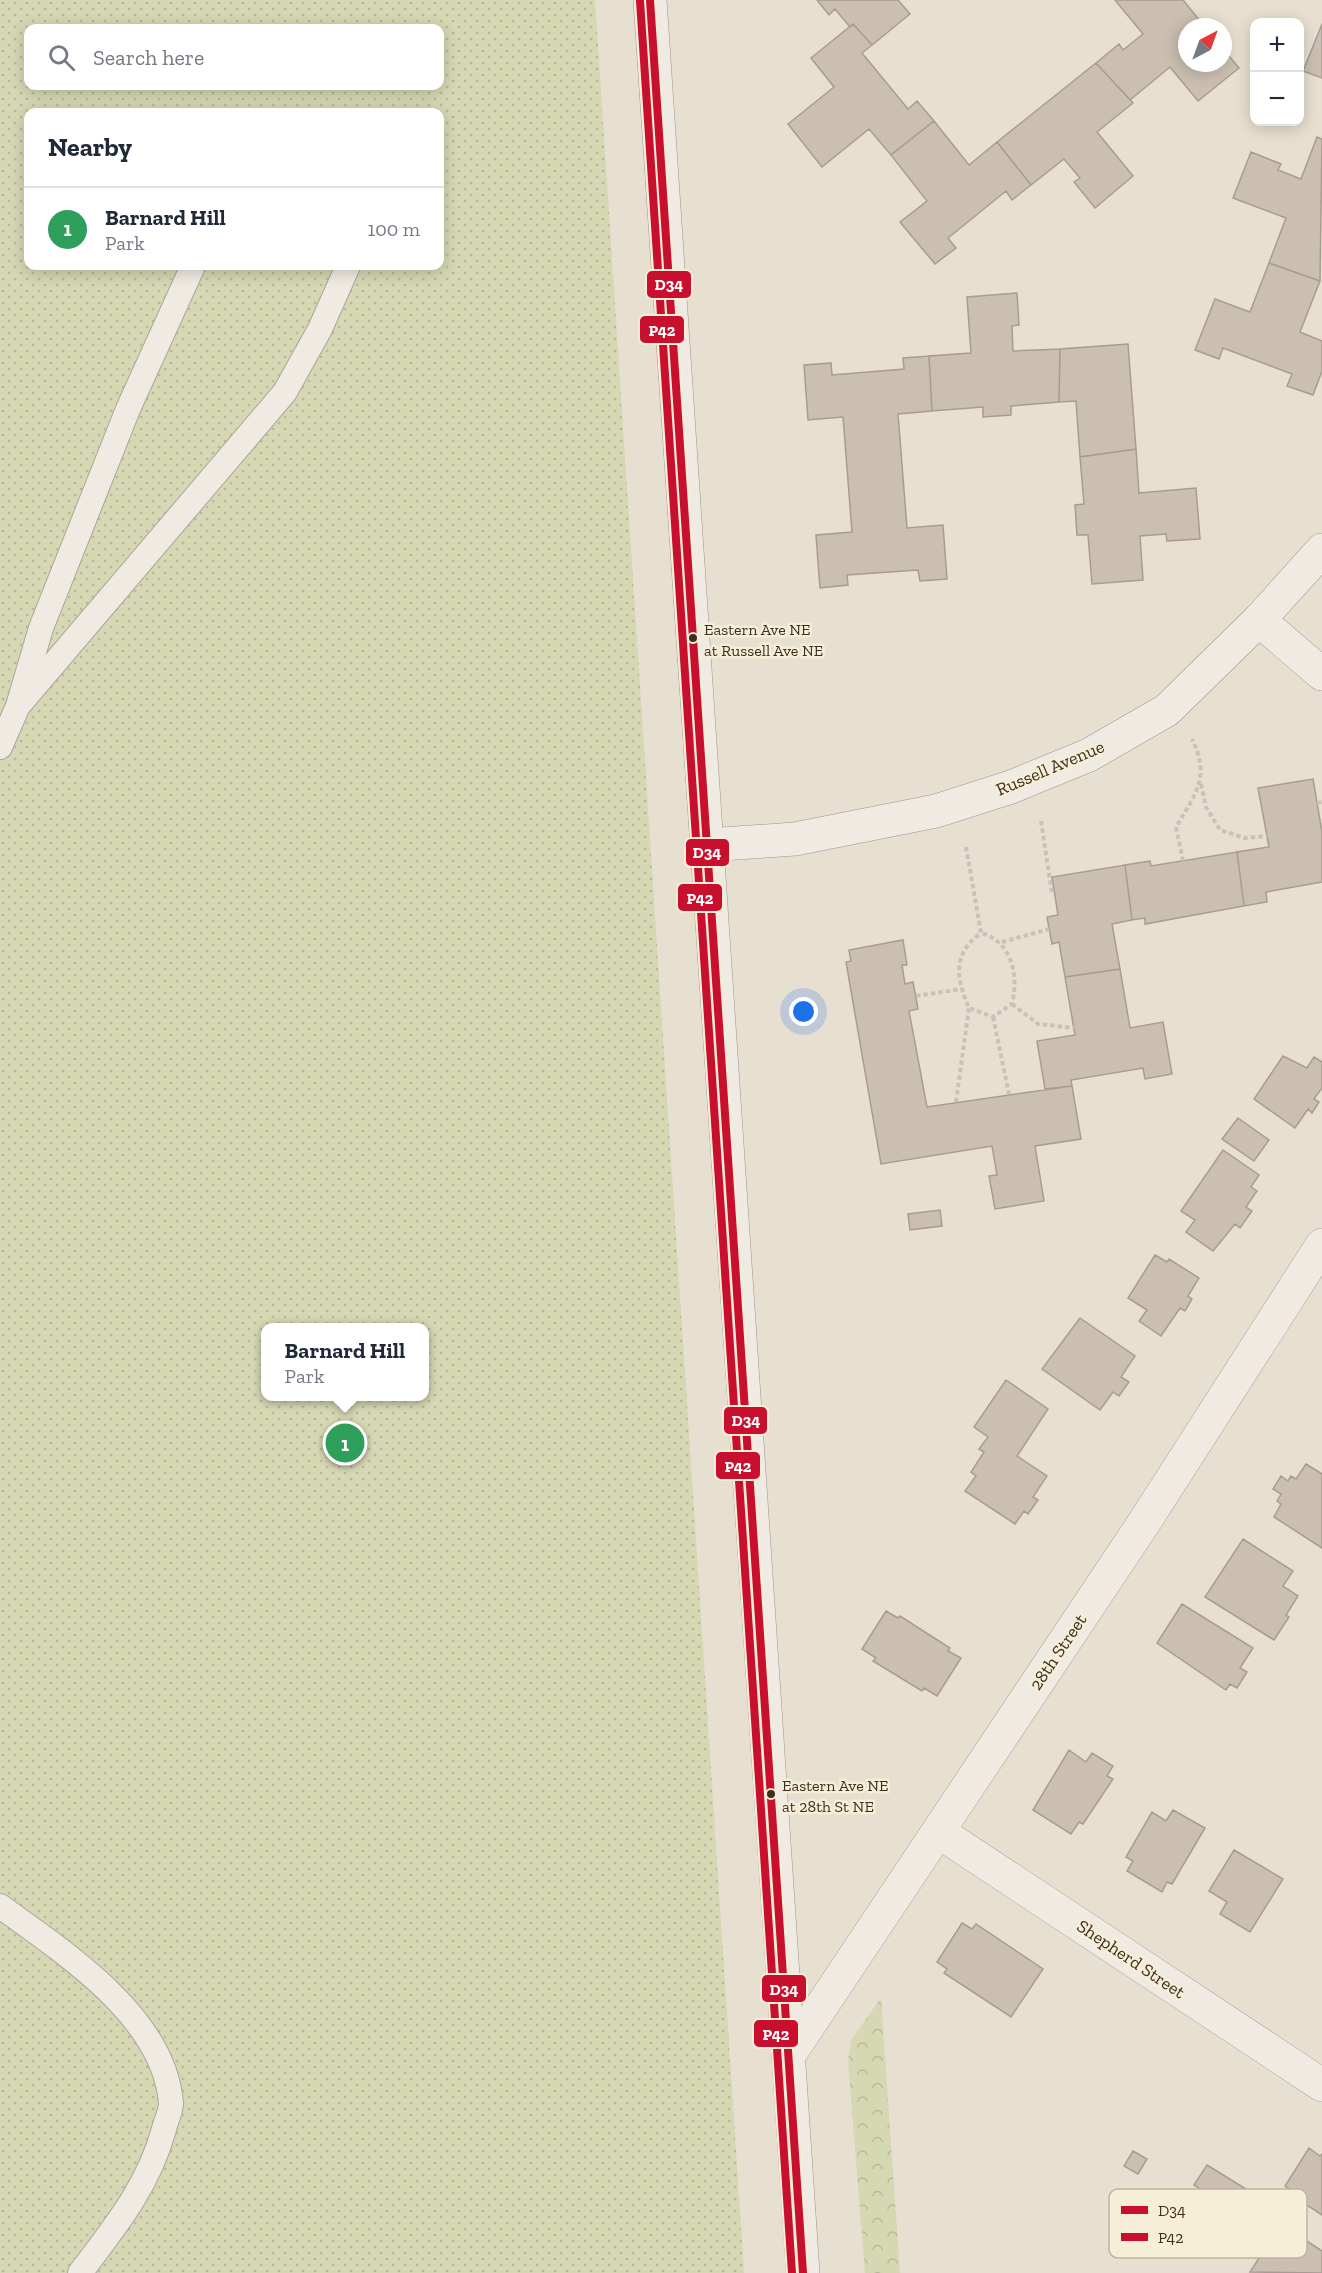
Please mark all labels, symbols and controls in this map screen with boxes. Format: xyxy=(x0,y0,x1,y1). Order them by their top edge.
north arrow xyxy=(1178,18,1232,72)
map controls xyxy=(1250,18,1304,126)
button: + xyxy=(1250,18,1304,72)
search box xyxy=(24,24,444,90)
icon: search xyxy=(45,41,78,74)
text: Search here xyxy=(93,44,204,71)
button: − xyxy=(1250,72,1304,126)
text: Nearby xyxy=(48,131,132,163)
text: Barnard Hill xyxy=(105,204,226,231)
text: 1 xyxy=(63,217,72,241)
text: 100 m xyxy=(367,217,420,241)
text: Park xyxy=(105,231,145,255)
line badge: D34 xyxy=(646,270,692,299)
text: D34 xyxy=(655,275,683,294)
line badge: P42 xyxy=(639,315,685,344)
text: P42 xyxy=(649,321,676,340)
place label: Eastern Ave NE at Russell Ave NE xyxy=(704,620,823,660)
marker: Eastern Ave NE at Russell Ave NE xyxy=(687,632,699,644)
street label: Russell Avenue xyxy=(993,735,1107,801)
line badge: D34 xyxy=(685,838,730,867)
text: D34 xyxy=(693,843,721,862)
line badge: P42 xyxy=(677,883,723,912)
text: P42 xyxy=(687,889,714,908)
your location xyxy=(789,997,818,1026)
popup xyxy=(261,1323,429,1401)
text: Barnard Hill xyxy=(285,1337,405,1364)
text: Park xyxy=(285,1364,324,1388)
line badge: D34 xyxy=(723,1406,768,1435)
text: D34 xyxy=(732,1411,760,1430)
pin: 1 xyxy=(326,1420,364,1466)
line badge: P42 xyxy=(715,1451,761,1480)
text: P42 xyxy=(725,1457,752,1476)
street label: 28th Street xyxy=(1025,1610,1092,1694)
place label: Eastern Ave NE at 28th St NE xyxy=(782,1776,889,1816)
marker: Eastern Ave NE at 28th St NE xyxy=(765,1788,777,1800)
street label: Shepherd Street xyxy=(1073,1915,1189,2003)
line badge: D34 xyxy=(761,1974,807,2003)
text: D34 xyxy=(770,1980,798,1999)
line badge: P42 xyxy=(753,2019,799,2048)
text: P42 xyxy=(763,2025,790,2044)
legend xyxy=(1109,2189,1307,2258)
text: D34 xyxy=(1158,2201,1186,2220)
text: P42 xyxy=(1158,2228,1183,2247)

